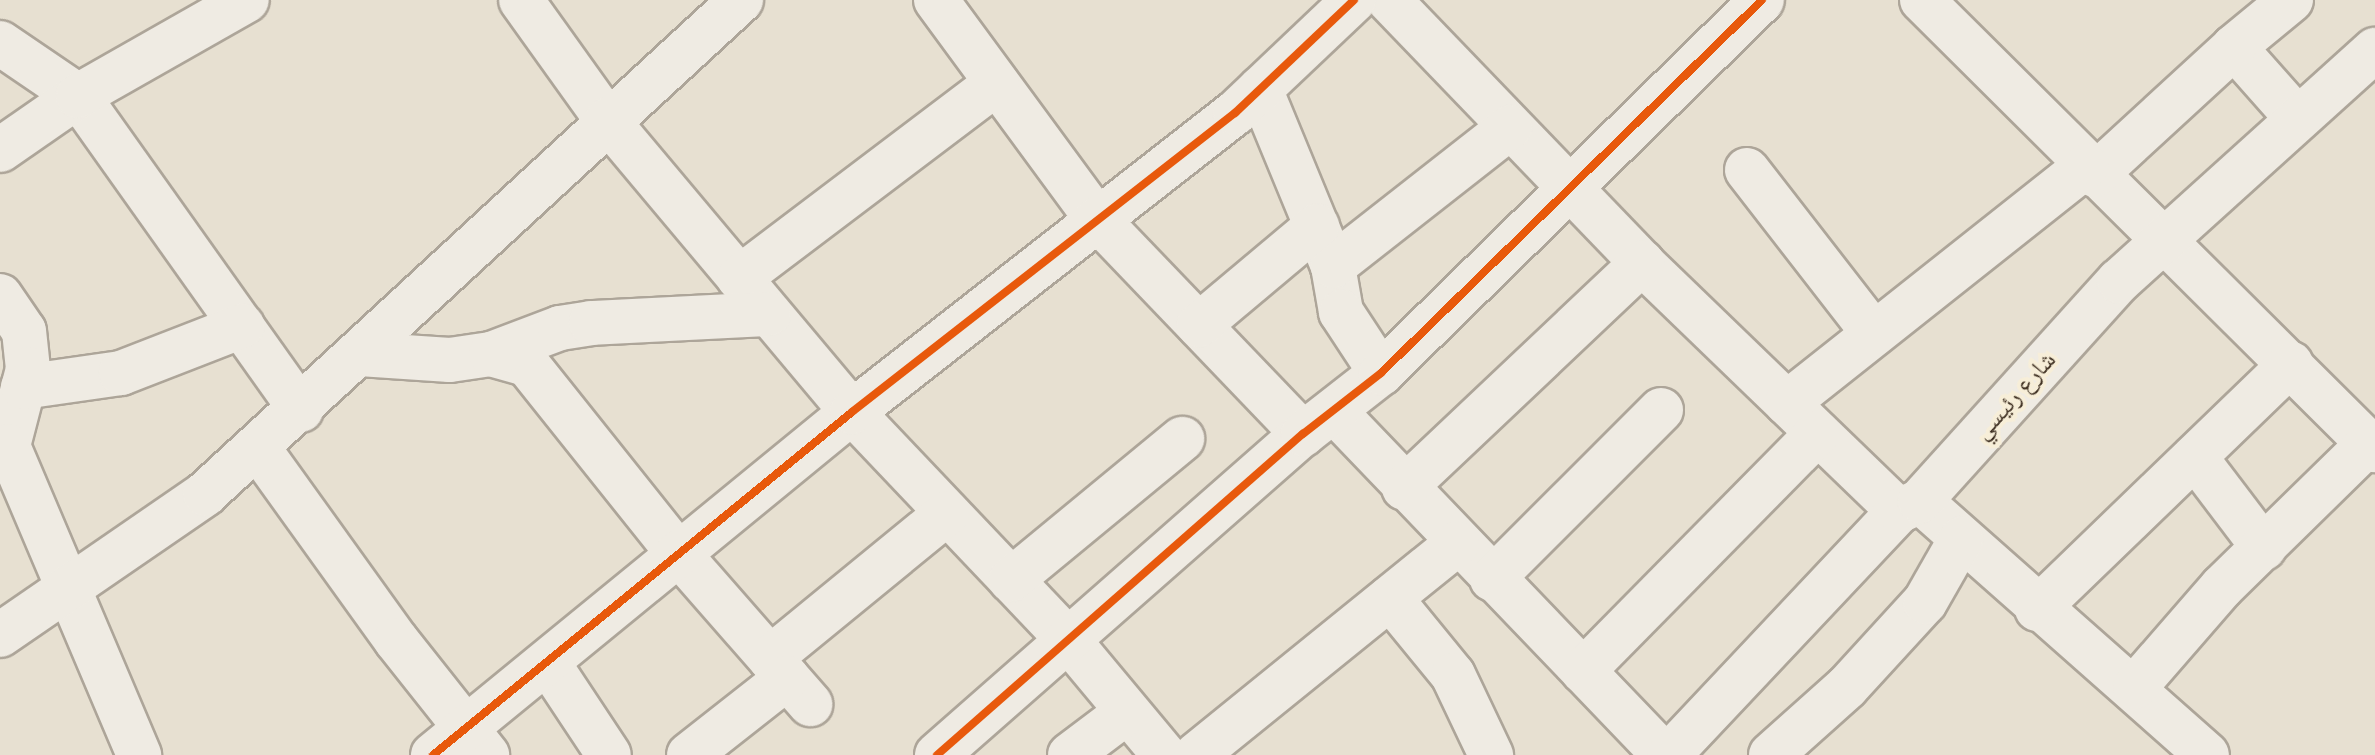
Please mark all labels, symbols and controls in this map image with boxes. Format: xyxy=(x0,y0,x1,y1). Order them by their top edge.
street label: شارع رئيسي xyxy=(1968,346,2062,446)

